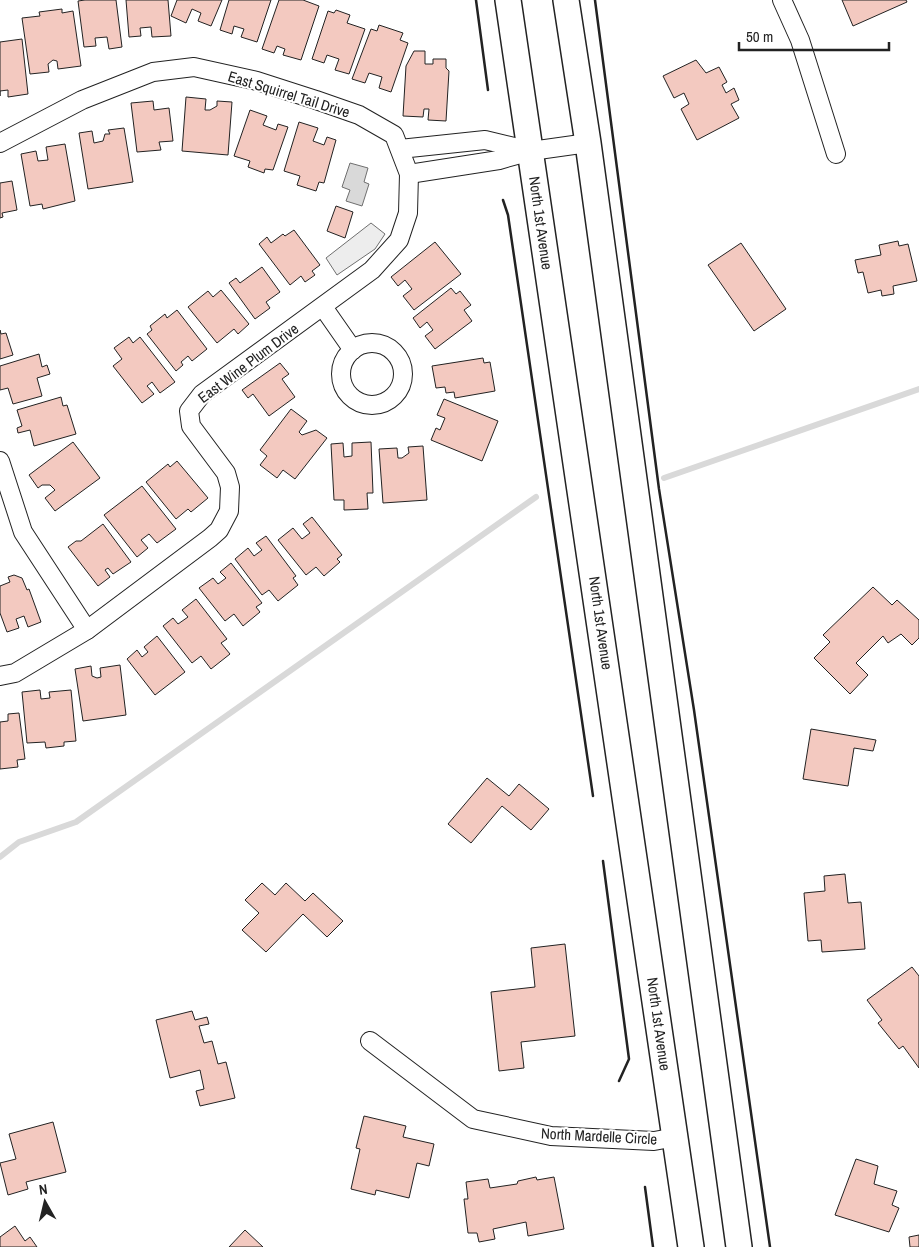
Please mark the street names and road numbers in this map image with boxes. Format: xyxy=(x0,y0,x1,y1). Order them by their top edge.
street label: East Squirrel Tail Drive xyxy=(225,65,353,123)
street label: North 1st Avenue xyxy=(524,175,558,271)
street label: East Wine Plum Drive xyxy=(193,318,303,408)
street label: North 1st Avenue xyxy=(584,575,618,671)
street label: North 1st Avenue xyxy=(642,976,676,1072)
street label: North Mardelle Circle xyxy=(540,1122,658,1150)

